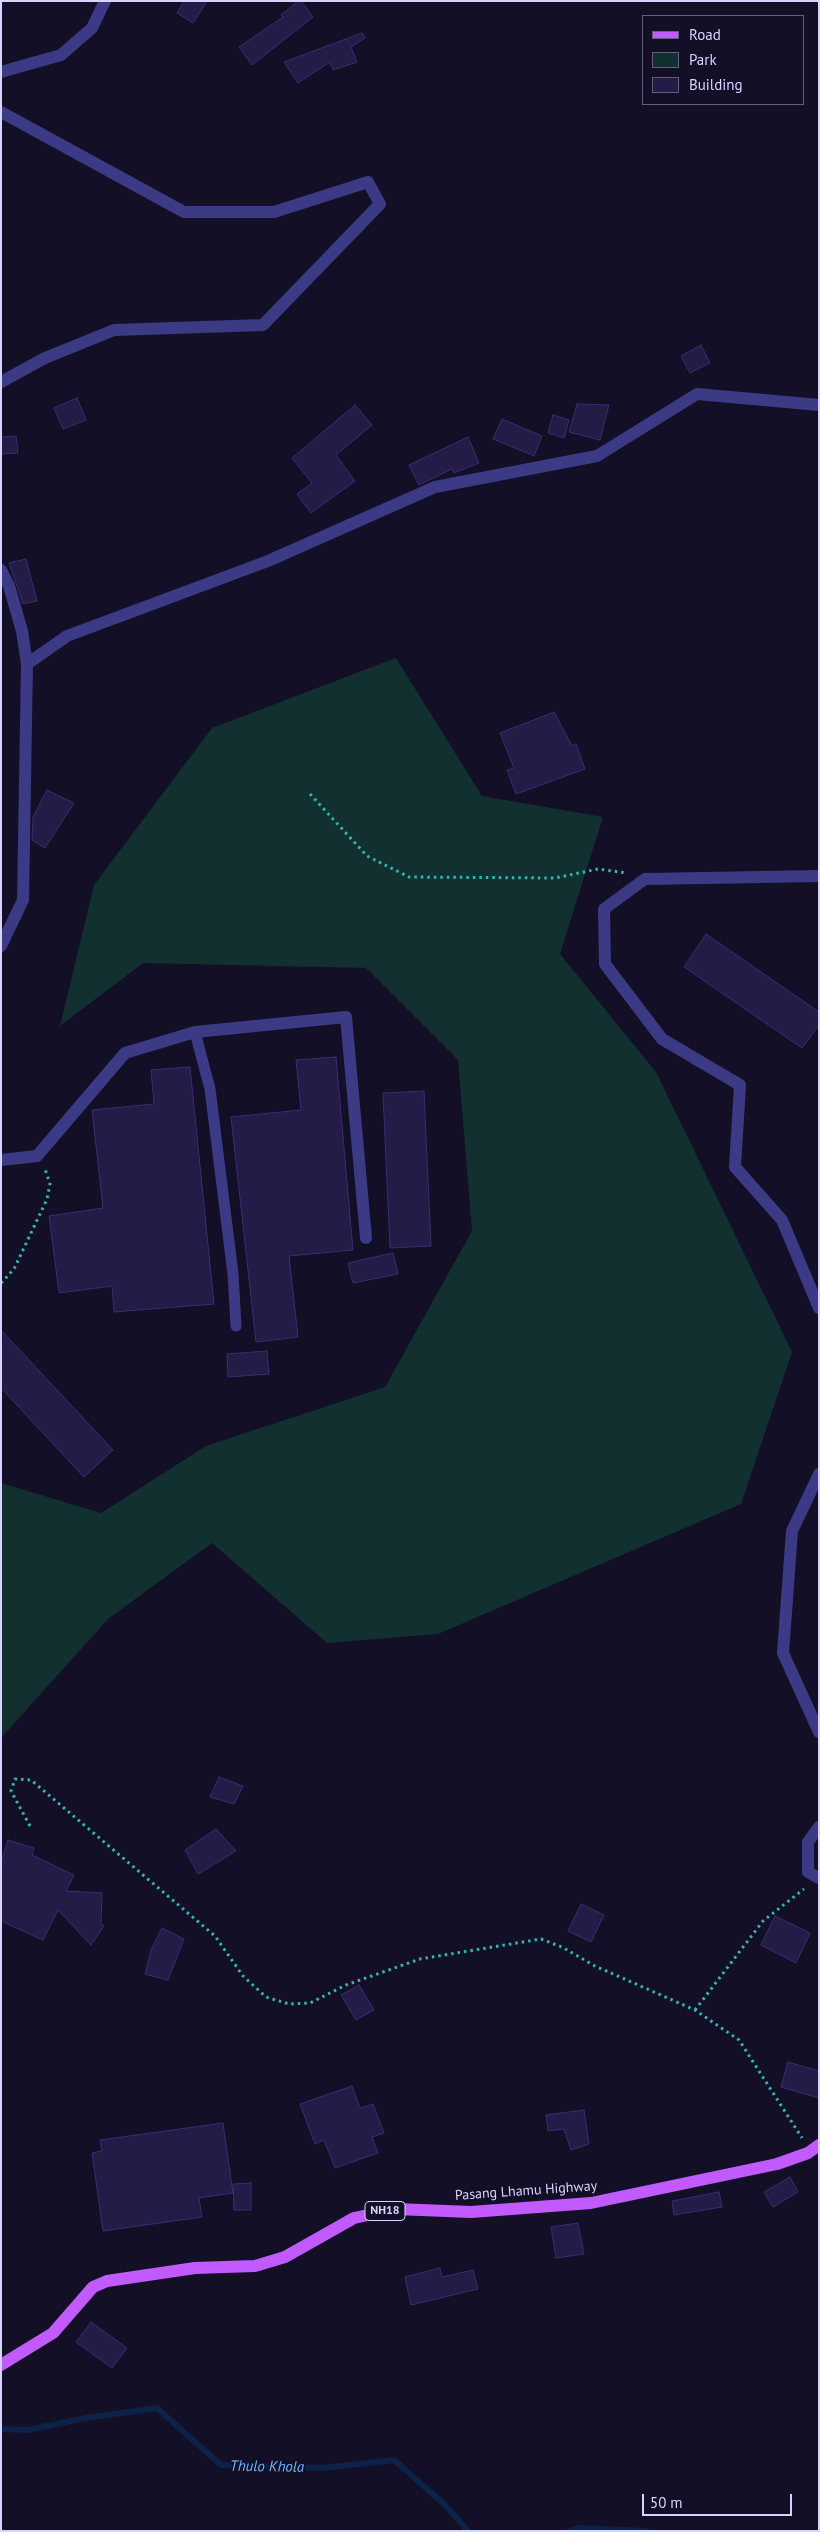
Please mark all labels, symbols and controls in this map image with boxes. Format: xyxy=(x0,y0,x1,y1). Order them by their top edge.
legend xyxy=(642,15,805,105)
text: Road xyxy=(689,25,721,44)
text: Park xyxy=(689,50,717,69)
text: Building xyxy=(689,75,743,94)
street label: Pasang Lhamu Highway xyxy=(454,2178,598,2204)
road number: NH18 xyxy=(365,2202,405,2220)
water label: Thulo Khola xyxy=(230,2457,304,2477)
scale bar xyxy=(645,2484,795,2516)
text: 50 m xyxy=(650,2493,683,2512)

